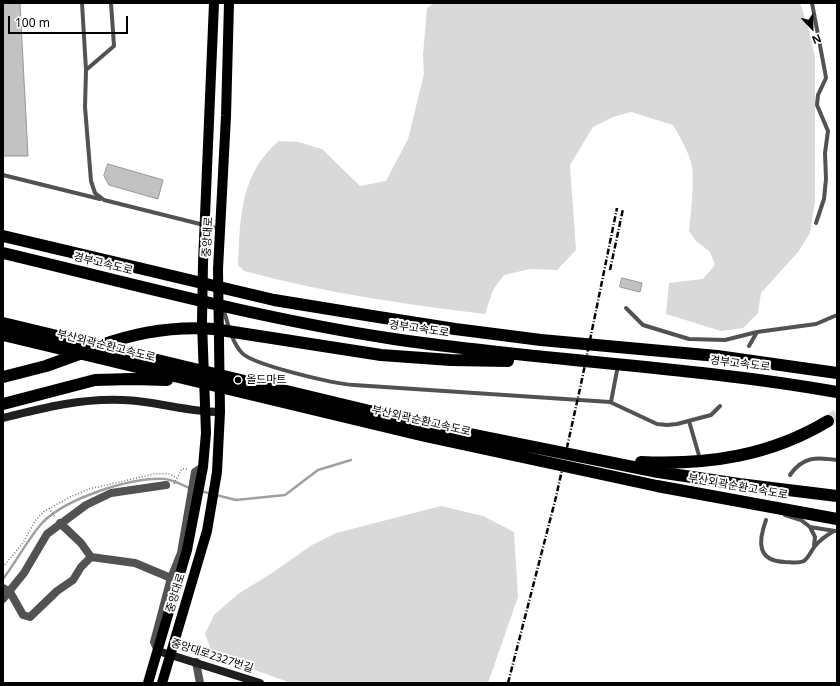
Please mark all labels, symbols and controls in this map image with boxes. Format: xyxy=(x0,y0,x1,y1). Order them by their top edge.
scale bar xyxy=(10,8,130,34)
north arrow xyxy=(792,8,832,48)
text: 100 m xyxy=(15,14,50,31)
text: N xyxy=(810,31,824,48)
street label: 중앙대로 xyxy=(200,216,216,258)
street label: 경부고속도로 xyxy=(72,250,134,278)
street label: 경부고속도로 xyxy=(388,318,450,340)
street label: 부산외곽순환고속도로 xyxy=(55,327,157,365)
street label: 경부고속도로 xyxy=(709,354,771,374)
place label: 올드마트 xyxy=(246,373,286,387)
marker: 올드마트 xyxy=(233,375,243,385)
street label: 부산외곽순환고속도로 xyxy=(370,403,472,439)
street label: 부산외곽순환고속도로 xyxy=(687,472,789,502)
street label: 중앙대로 xyxy=(164,572,188,614)
street label: 중앙대로2327번길 xyxy=(169,636,255,676)

